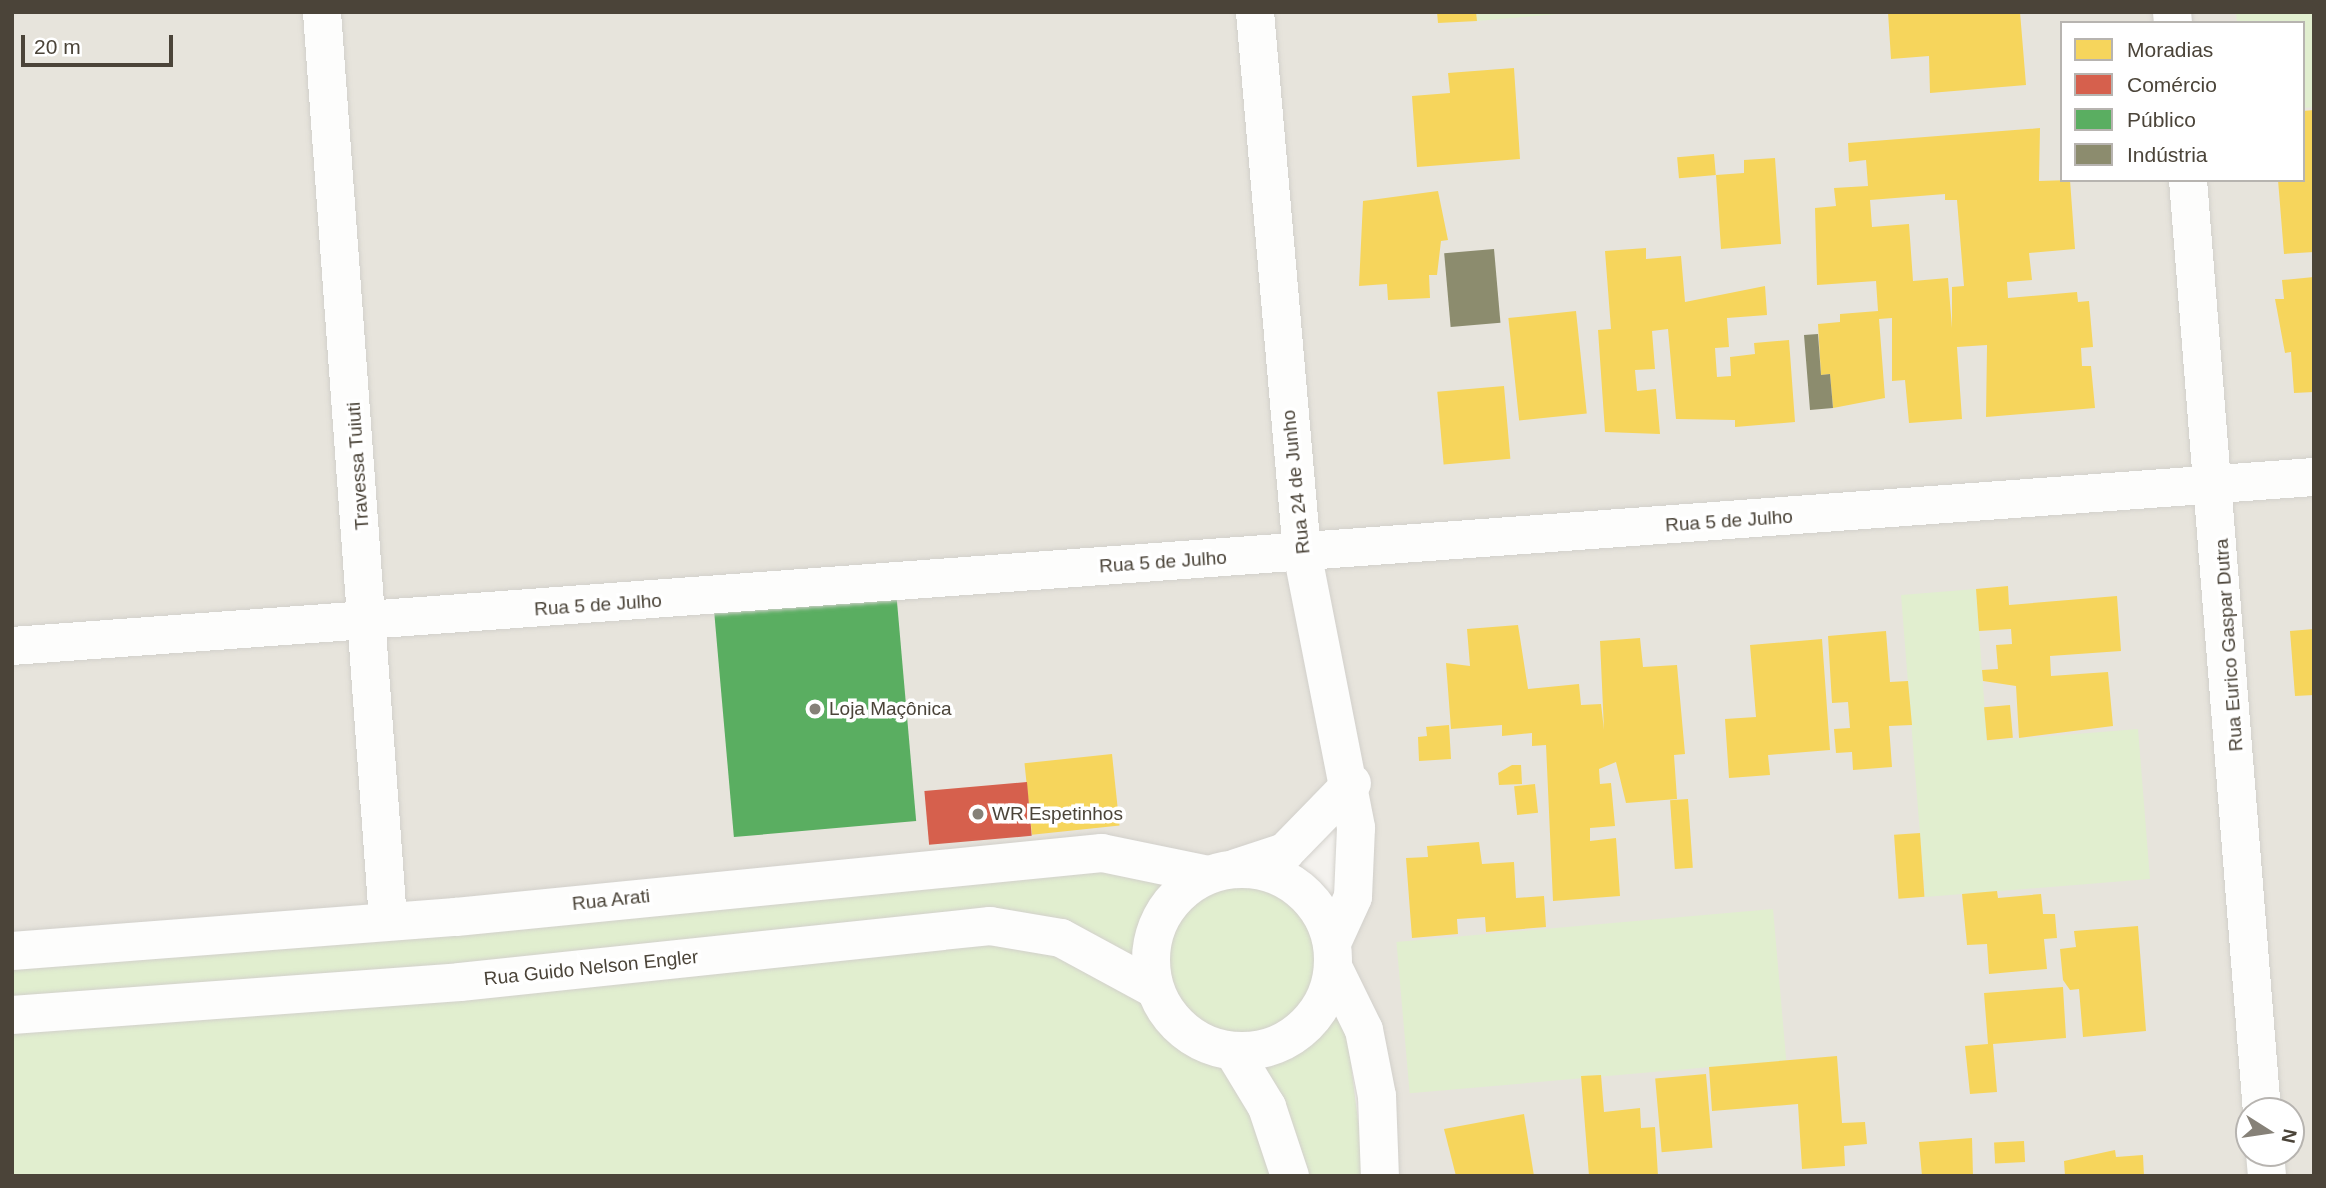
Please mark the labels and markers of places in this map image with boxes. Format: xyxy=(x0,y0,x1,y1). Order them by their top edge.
place label: Loja Maçônica xyxy=(829,698,952,720)
marker: Loja Maçônica xyxy=(807,701,823,717)
place label: WR Espetinhos xyxy=(992,803,1123,825)
marker: WR Espetinhos xyxy=(970,806,986,822)

